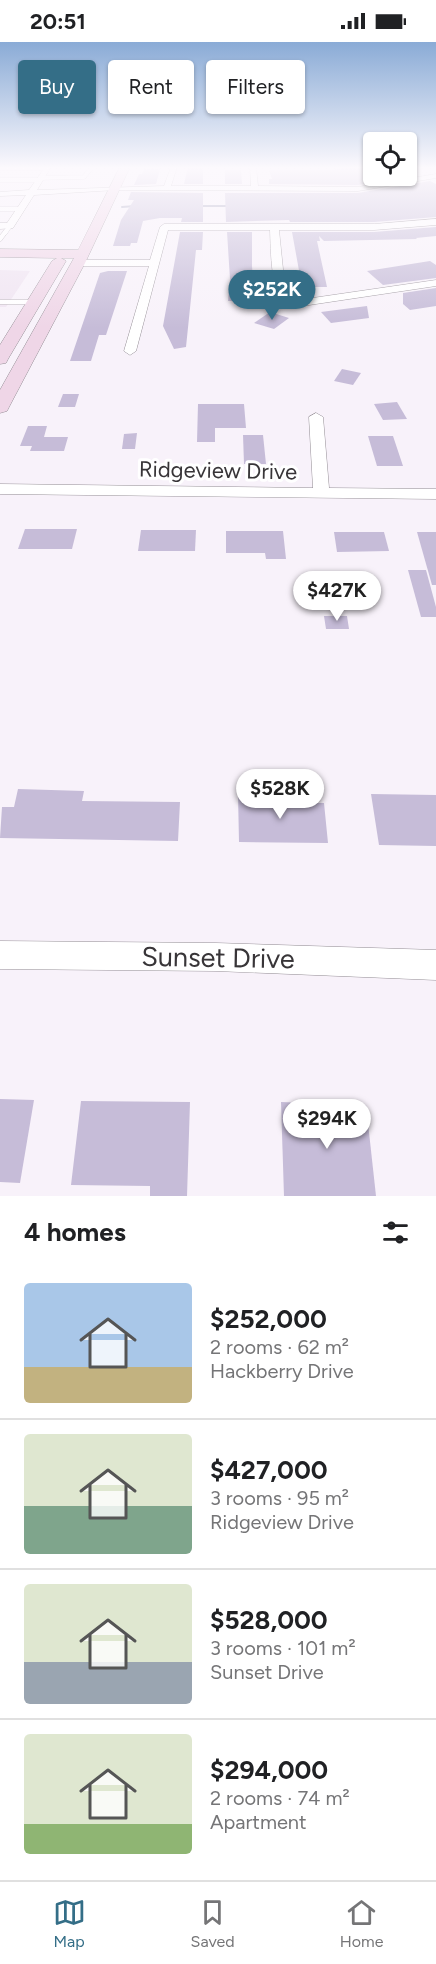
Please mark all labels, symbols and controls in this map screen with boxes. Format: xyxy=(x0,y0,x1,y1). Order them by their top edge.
text: 20:51 xyxy=(30,8,86,35)
chip: Buy xyxy=(18,60,96,114)
chip: Rent xyxy=(108,60,194,114)
chip: Filters xyxy=(206,60,305,114)
map controls xyxy=(363,132,417,186)
button: locate xyxy=(363,132,417,186)
pin: $252K xyxy=(230,270,314,321)
text: $252K xyxy=(242,277,302,301)
street label: Ridgeview Drive xyxy=(139,456,297,485)
pin: $427K xyxy=(295,571,379,622)
text: $427K xyxy=(307,578,367,602)
pin: $528K xyxy=(238,769,322,820)
text: $528K xyxy=(250,776,310,800)
street label: Sunset Drive xyxy=(141,940,295,975)
pin: $294K xyxy=(285,1099,369,1150)
text: $294K xyxy=(297,1106,357,1130)
text: 4 homes xyxy=(24,1216,126,1248)
icon: filters xyxy=(379,1216,412,1249)
text: $252,000 xyxy=(210,1303,327,1335)
icon: home xyxy=(72,1307,144,1379)
text: 2 rooms · 62 m² xyxy=(210,1335,349,1359)
text: Hackberry Drive xyxy=(210,1359,354,1383)
text: $427,000 xyxy=(210,1454,328,1486)
icon: home xyxy=(72,1458,144,1530)
text: 3 rooms · 95 m² xyxy=(210,1486,349,1510)
text: Ridgeview Drive xyxy=(210,1510,354,1534)
text: $528,000 xyxy=(210,1604,328,1636)
icon: home xyxy=(72,1608,144,1680)
text: 3 rooms · 101 m² xyxy=(210,1636,356,1660)
text: Sunset Drive xyxy=(210,1660,324,1684)
text: $294,000 xyxy=(210,1754,328,1786)
icon: home xyxy=(72,1758,144,1830)
text: 2 rooms · 74 m² xyxy=(210,1786,350,1810)
text: Apartment xyxy=(210,1810,307,1834)
tab: Map xyxy=(53,1896,86,1951)
tab: Saved xyxy=(191,1896,235,1951)
tab: Home xyxy=(340,1896,383,1951)

